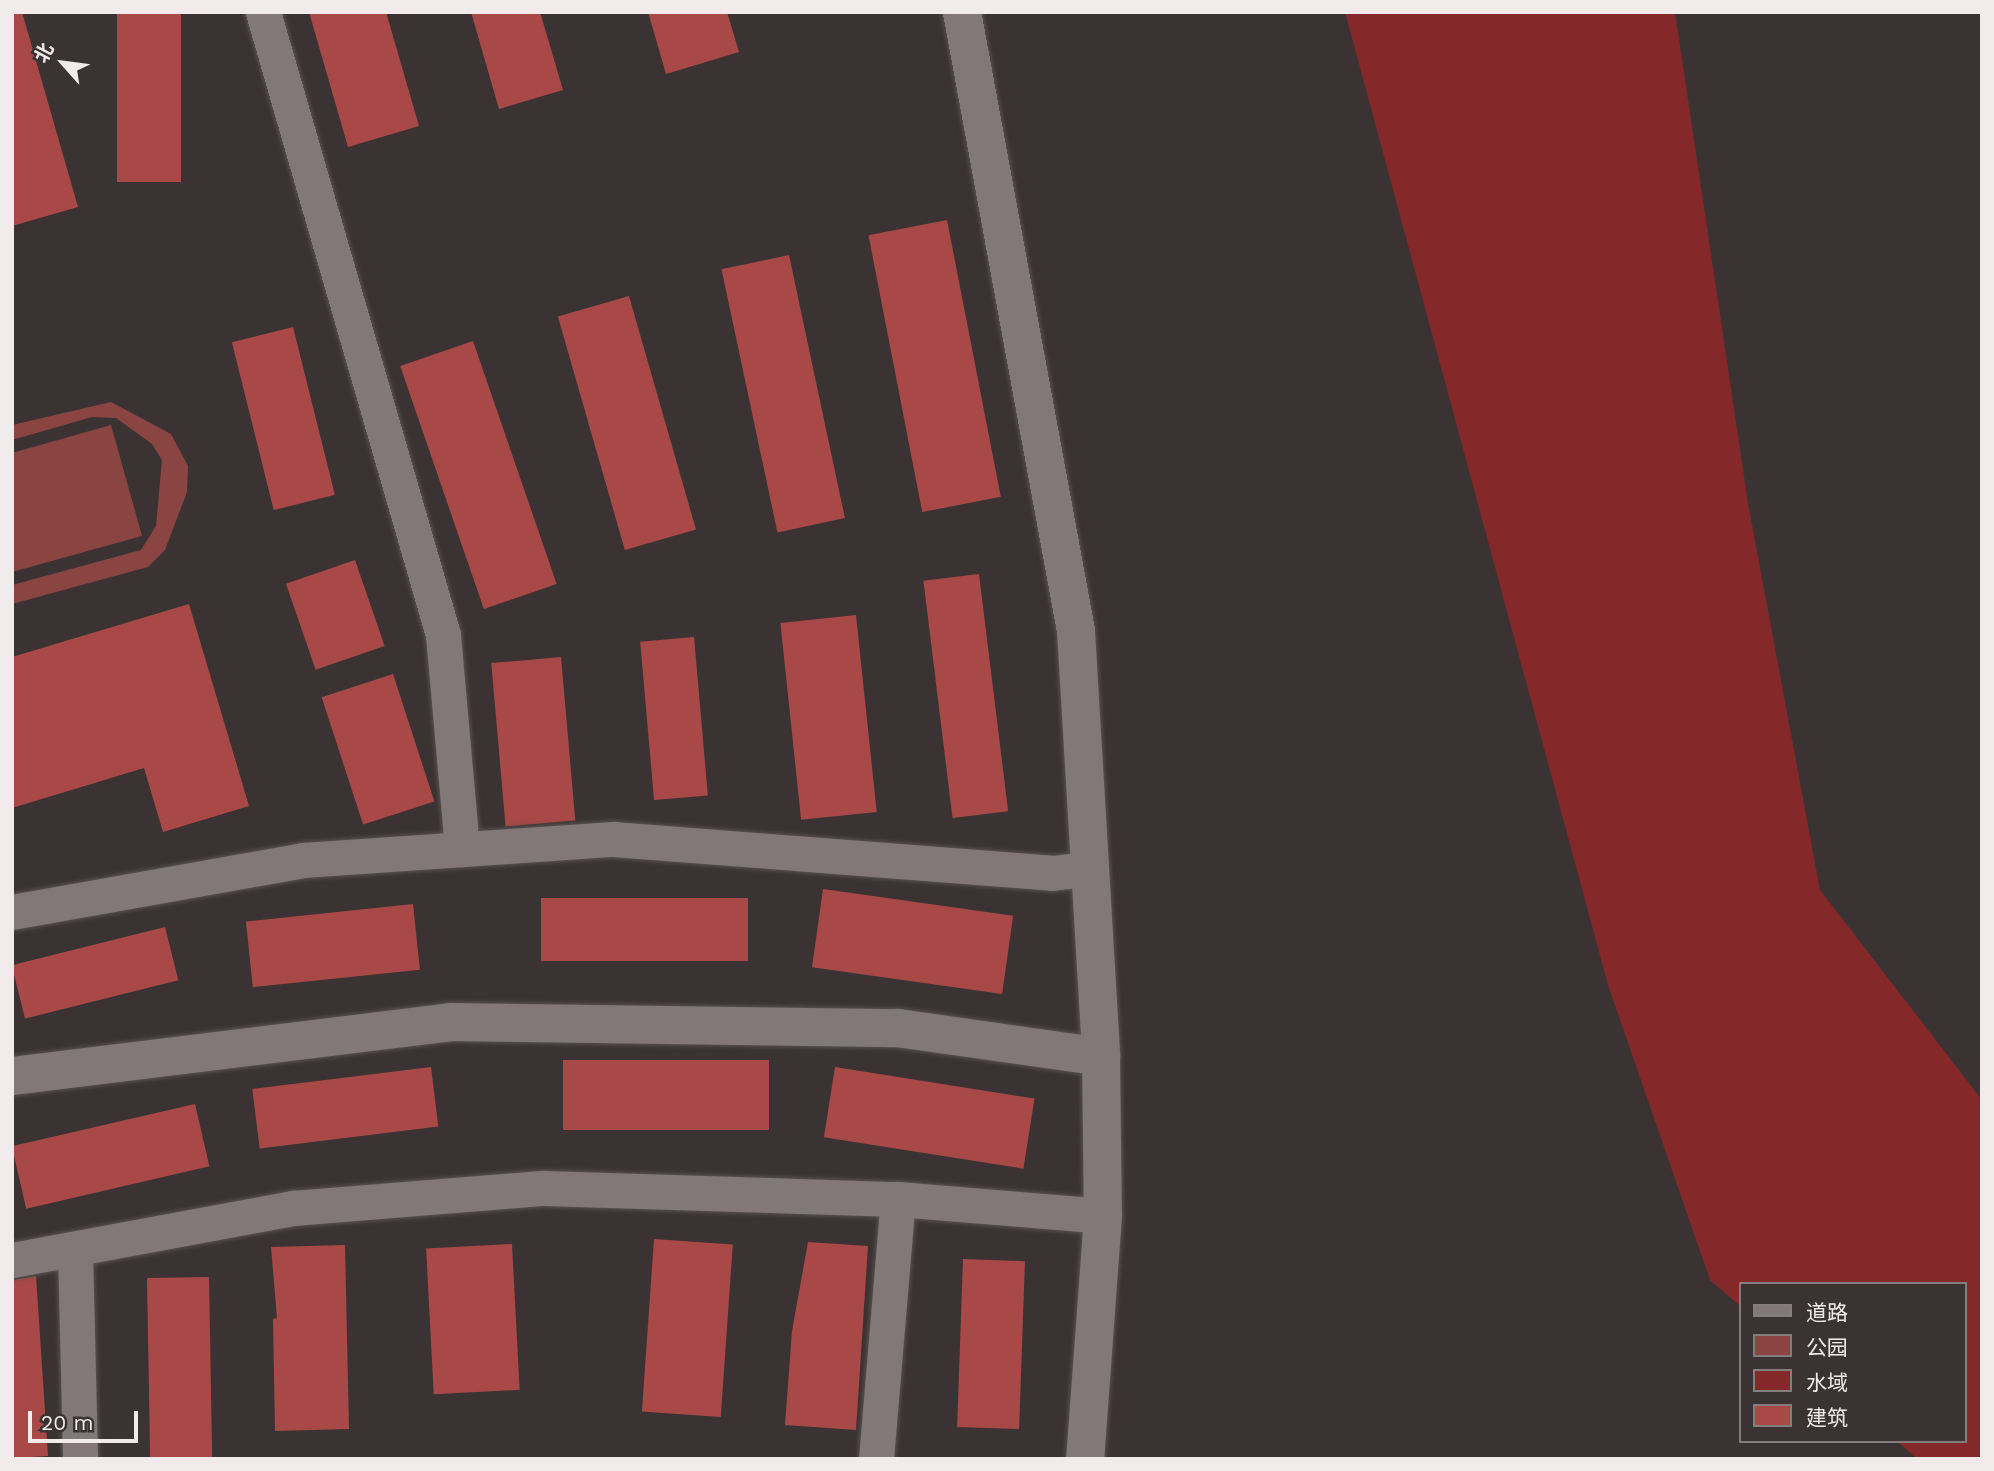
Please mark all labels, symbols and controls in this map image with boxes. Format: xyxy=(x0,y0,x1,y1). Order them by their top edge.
north arrow xyxy=(28,28,98,98)
text: 北 xyxy=(29,39,59,67)
legend xyxy=(1738,1282,1966,1443)
text: 道路 xyxy=(1806,1300,1848,1325)
text: 公园 xyxy=(1806,1335,1848,1360)
text: 水域 xyxy=(1806,1370,1848,1395)
scale bar xyxy=(32,1398,142,1442)
text: 建筑 xyxy=(1806,1405,1848,1430)
text: 20 m xyxy=(41,1410,93,1435)

